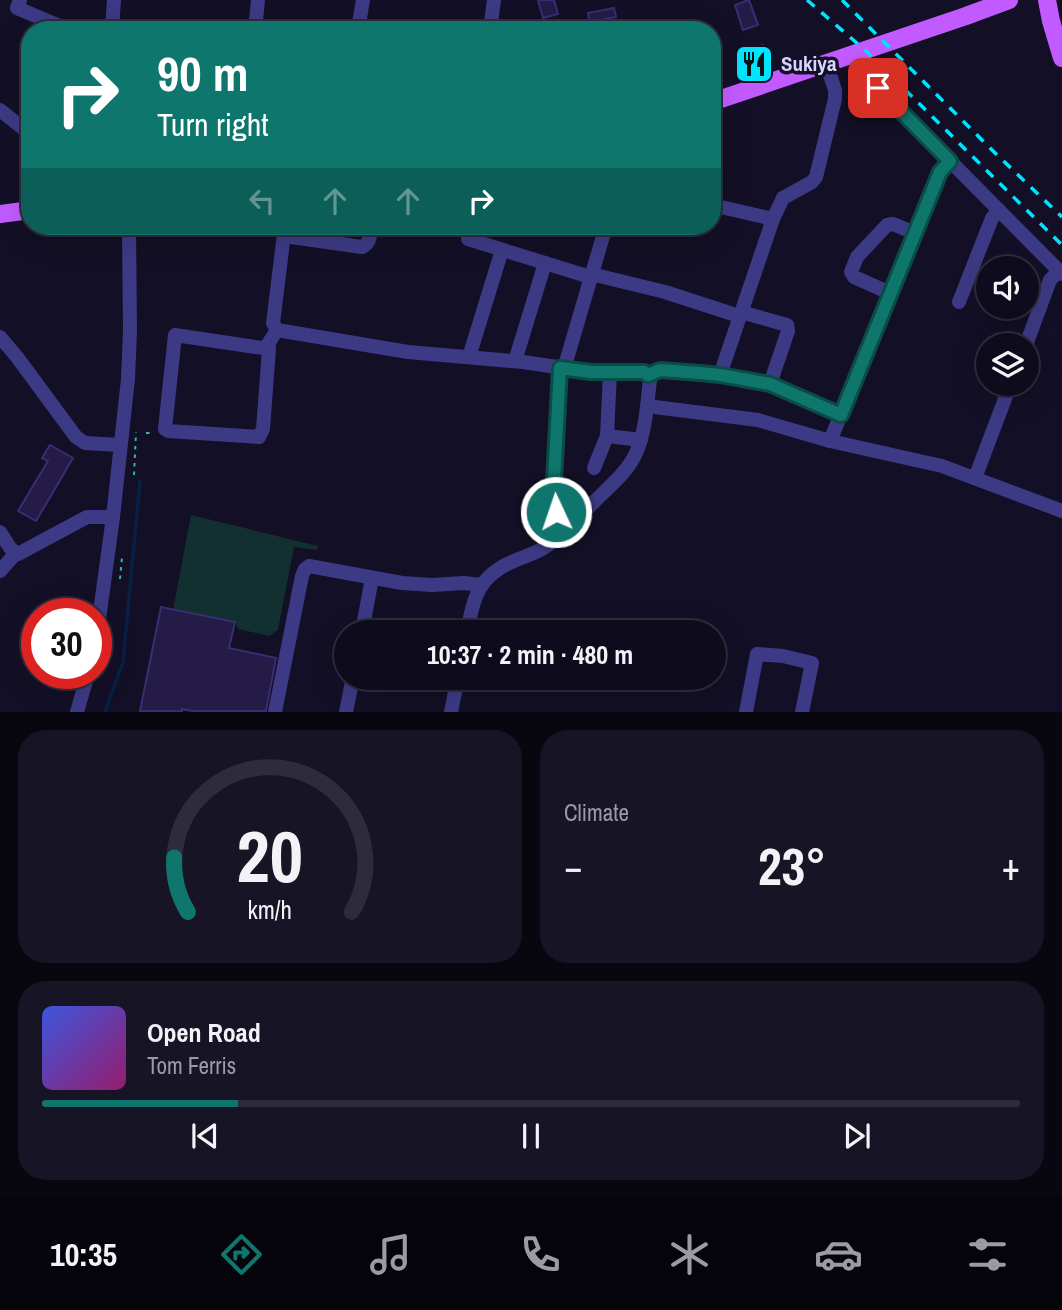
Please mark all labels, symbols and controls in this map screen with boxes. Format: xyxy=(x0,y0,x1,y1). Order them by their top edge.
text: 90 m xyxy=(157,40,249,106)
restaurant icon: Sukiya xyxy=(733,43,775,85)
icon: right xyxy=(42,49,133,140)
place label: Sukiya xyxy=(781,49,837,78)
pin xyxy=(848,58,908,118)
icon: arrive xyxy=(859,69,897,107)
text: Turn right xyxy=(157,103,269,146)
icon: left xyxy=(243,182,281,220)
icon: ahead xyxy=(316,182,354,220)
icon: ahead xyxy=(389,182,427,220)
icon: right xyxy=(462,182,500,220)
map controls xyxy=(976,256,1039,396)
button: sound xyxy=(976,256,1039,319)
button: layers xyxy=(976,333,1039,396)
position arrow xyxy=(519,475,593,549)
speed limit sign: 30 xyxy=(21,598,112,689)
text: 10:37 · 2 min · 480 m xyxy=(427,637,633,672)
text: Climate xyxy=(564,797,629,828)
text: 20 xyxy=(237,808,303,906)
text: 23° xyxy=(758,831,826,901)
text: − xyxy=(564,841,582,892)
text: + xyxy=(1002,841,1020,892)
text: km/h xyxy=(248,893,292,927)
text: Open Road xyxy=(147,1015,261,1050)
text: Tom Ferris xyxy=(147,1050,236,1081)
icon: previous xyxy=(186,1117,224,1155)
icon: pause xyxy=(512,1117,550,1155)
icon: next xyxy=(838,1117,876,1155)
icon: directions xyxy=(217,1230,266,1279)
icon: music xyxy=(366,1230,415,1279)
icon: phone xyxy=(516,1230,565,1279)
icon: climate xyxy=(665,1230,714,1279)
icon: car xyxy=(814,1230,863,1279)
icon: filters xyxy=(963,1230,1012,1279)
text: 10:35 xyxy=(50,1233,117,1276)

